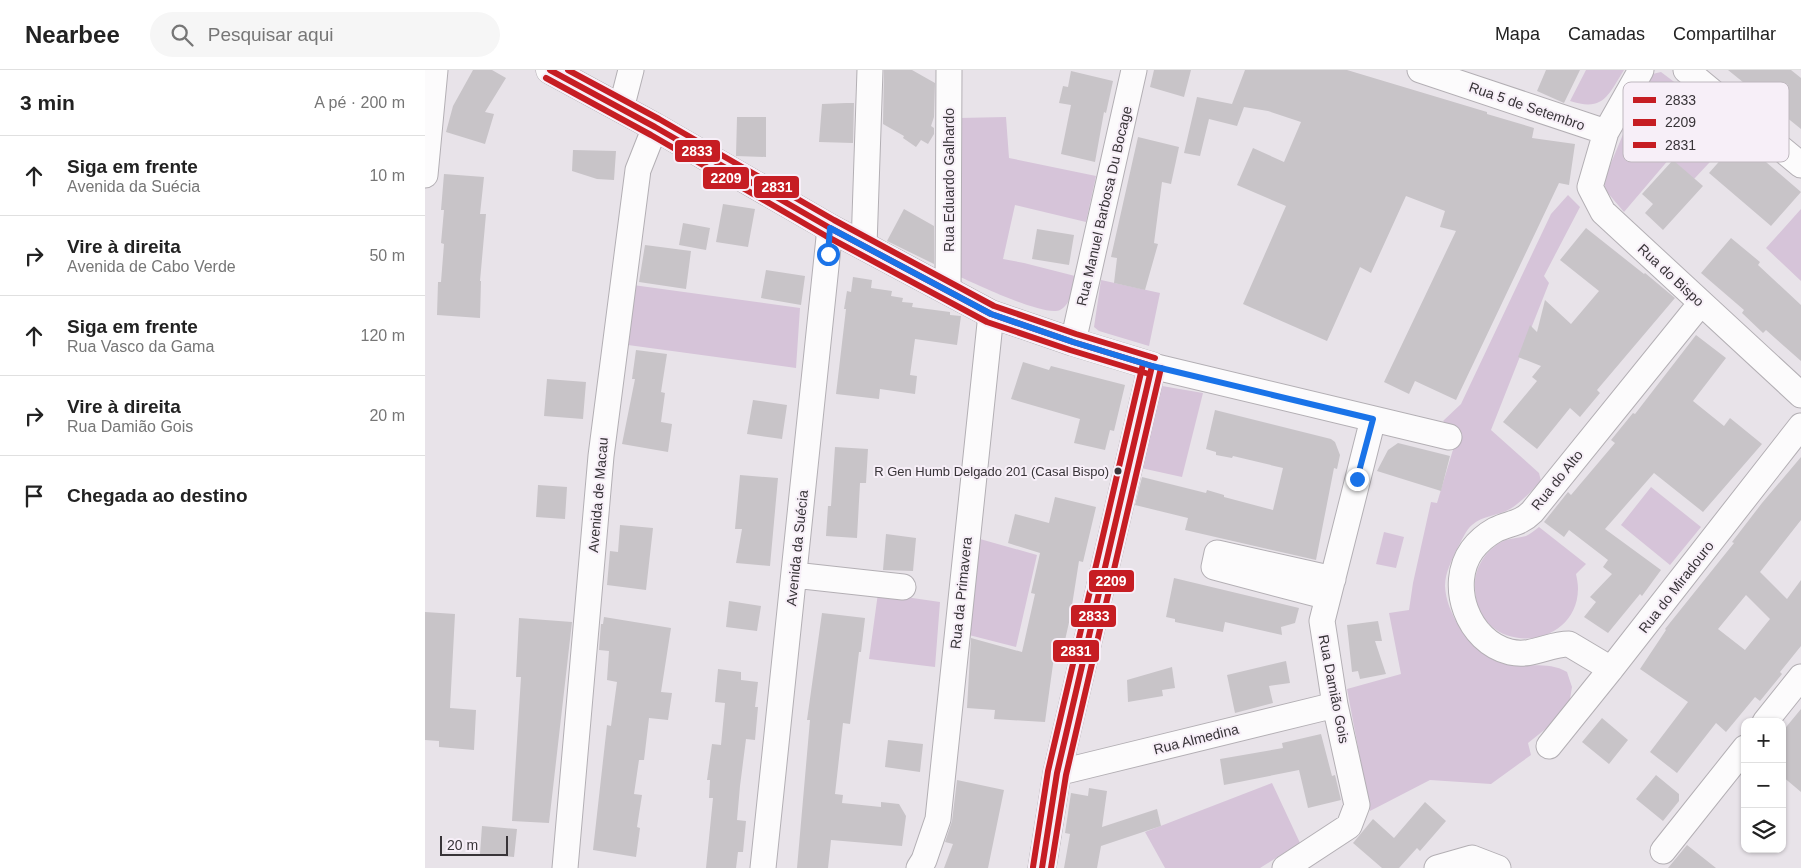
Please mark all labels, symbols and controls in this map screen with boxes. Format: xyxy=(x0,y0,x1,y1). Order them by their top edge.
search box xyxy=(150,12,500,57)
text: Nearbee xyxy=(25,21,120,48)
icon: search xyxy=(168,21,196,49)
text: Pesquisar aqui xyxy=(208,24,333,45)
text: Mapa xyxy=(1495,24,1540,44)
text: Camadas xyxy=(1568,24,1645,44)
text: Compartilhar xyxy=(1673,24,1776,44)
street label: Rua 5 de Setembro xyxy=(1467,79,1587,133)
legend xyxy=(1623,82,1789,162)
text: 3 min xyxy=(20,91,75,114)
text: 2833 xyxy=(1665,92,1696,108)
text: A pé · 200 m xyxy=(314,94,405,111)
street label: Rua Manuel Barbosa Du Bocage xyxy=(1073,104,1135,308)
street label: Rua Eduardo Galhardo xyxy=(941,108,957,252)
text: 2209 xyxy=(1665,114,1696,130)
text: 2831 xyxy=(1665,137,1696,153)
line badge: 2833 xyxy=(674,139,721,163)
text: 2833 xyxy=(681,143,713,159)
text: Siga em frente xyxy=(67,156,198,177)
icon: ahead xyxy=(20,162,48,190)
line badge: 2209 xyxy=(702,166,750,190)
text: 10 m xyxy=(369,167,405,184)
text: 2209 xyxy=(710,170,742,186)
line badge: 2831 xyxy=(753,175,800,199)
text: Avenida da Suécia xyxy=(67,178,200,195)
text: 2831 xyxy=(761,179,793,195)
text: Vire à direita xyxy=(67,236,181,257)
street label: Rua do Bispo xyxy=(1635,240,1707,310)
icon: right xyxy=(20,242,48,270)
route start xyxy=(817,243,840,266)
text: 50 m xyxy=(369,247,405,264)
text: Avenida de Cabo Verde xyxy=(67,258,236,275)
text: Siga em frente xyxy=(67,316,198,337)
icon: ahead xyxy=(20,322,48,350)
text: 120 m xyxy=(361,327,405,344)
text: Rua Vasco da Gama xyxy=(67,338,214,355)
text: Vire à direita xyxy=(67,396,181,417)
icon: right xyxy=(20,402,48,430)
text: 20 m xyxy=(369,407,405,424)
text: Rua Damião Gois xyxy=(67,418,193,435)
street label: Avenida de Macau xyxy=(585,437,611,553)
street label: Rua do Alto xyxy=(1528,447,1586,513)
place label: R Gen Humb Delgado 201 (Casal Bispo) xyxy=(874,464,1109,479)
marker: R Gen Humb Delgado 201 (Casal Bispo) xyxy=(1113,466,1123,476)
route end xyxy=(1346,468,1369,491)
icon: arrive xyxy=(20,482,48,510)
text: Chegada ao destino xyxy=(67,485,248,506)
street label: Avenida da Suécia xyxy=(783,489,811,607)
street label: Rua da Primavera xyxy=(947,536,975,650)
street label: Rua do Miradouro xyxy=(1635,538,1717,636)
line badge: 2209 xyxy=(1088,569,1135,593)
text: 2209 xyxy=(1095,573,1127,589)
line badge: 2833 xyxy=(1070,604,1117,628)
text: 2833 xyxy=(1078,608,1110,624)
street label: Rua Damião Gois xyxy=(1316,633,1352,745)
line badge: 2831 xyxy=(1052,639,1100,663)
text: 2831 xyxy=(1060,643,1092,659)
map controls xyxy=(1741,718,1786,853)
button: + xyxy=(1741,718,1786,763)
street label: Rua Almedina xyxy=(1152,721,1240,757)
button: − xyxy=(1741,763,1786,808)
button: layers xyxy=(1741,808,1786,853)
scale bar xyxy=(440,833,507,856)
text: 20 m xyxy=(447,837,478,853)

